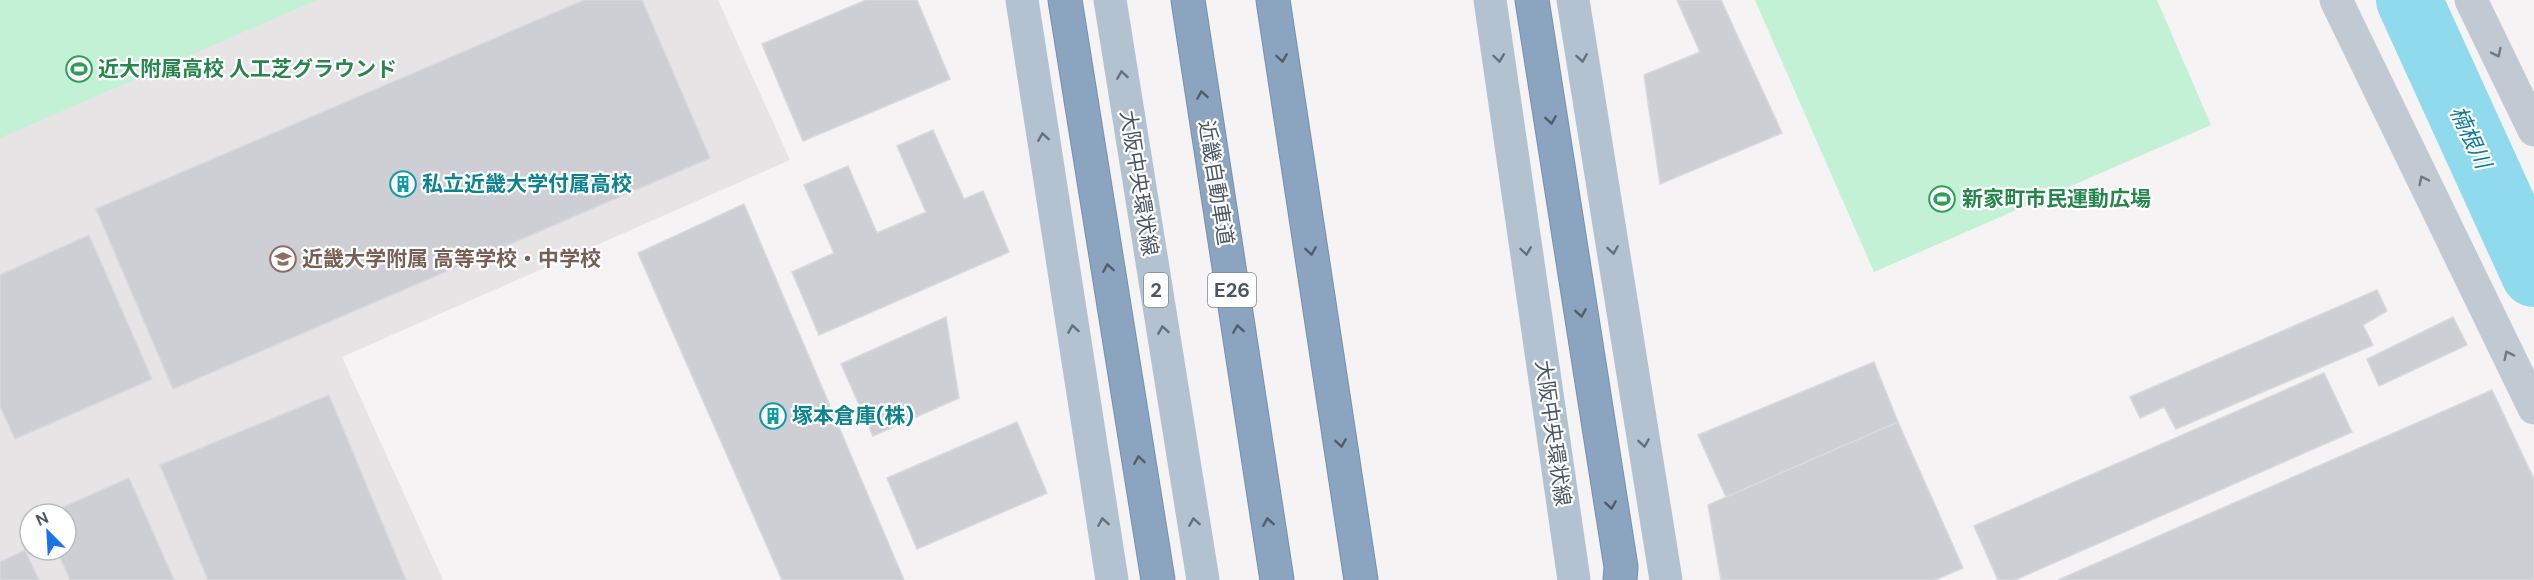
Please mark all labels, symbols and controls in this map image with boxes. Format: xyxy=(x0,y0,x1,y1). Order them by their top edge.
one-way arrow xyxy=(2489,46,2501,57)
one-way arrow xyxy=(1275,53,1287,62)
one-way arrow xyxy=(1492,53,1504,63)
one-way arrow xyxy=(1576,53,1588,62)
sports icon: 近大附属高校 人工芝グラウンド xyxy=(64,54,94,84)
place label: 近大附属高校 人工芝グラウンド xyxy=(98,55,397,83)
one-way arrow xyxy=(1116,70,1129,80)
one-way arrow xyxy=(1197,91,1209,100)
water label: 楠根川 xyxy=(2443,101,2498,175)
street label: 大阪中央環状線 xyxy=(1114,108,1164,258)
one-way arrow xyxy=(1544,115,1556,125)
street label: 近畿自動車道 xyxy=(1192,119,1240,247)
one-way arrow xyxy=(1038,132,1050,141)
building icon: 私立近畿大学付属高校 xyxy=(388,169,418,199)
place label: 私立近畿大学付属高校 xyxy=(422,170,632,198)
one-way arrow xyxy=(2419,175,2431,186)
sports icon: 新家町市民運動広場 xyxy=(1927,184,1957,214)
place label: 新家町市民運動広場 xyxy=(1962,185,2151,213)
school or university icon: 近畿大学附属 高等学校・中学校 xyxy=(268,244,298,274)
place label: 近畿大学附属 高等学校・中学校 xyxy=(302,245,601,273)
one-way arrow xyxy=(1304,245,1317,255)
one-way arrow xyxy=(1520,246,1532,256)
one-way arrow xyxy=(1607,246,1619,255)
one-way arrow xyxy=(1102,263,1114,272)
road number: 2 xyxy=(1144,273,1168,307)
road number: E26 xyxy=(1208,273,1256,307)
one-way arrow xyxy=(1574,307,1587,317)
one-way arrow xyxy=(1067,325,1080,335)
one-way arrow xyxy=(1157,325,1169,334)
one-way arrow xyxy=(1233,325,1245,334)
one-way arrow xyxy=(2504,350,2516,361)
street label: 大阪中央環状線 xyxy=(1529,358,1577,508)
building icon: 塚本倉庫(株) xyxy=(758,401,788,431)
place label: 塚本倉庫(株) xyxy=(792,402,914,430)
one-way arrow xyxy=(1638,438,1650,447)
one-way arrow xyxy=(1334,439,1346,448)
one-way arrow xyxy=(1133,455,1146,465)
one-way arrow xyxy=(1604,500,1617,510)
north arrow xyxy=(18,502,78,562)
text: N xyxy=(33,507,52,531)
one-way arrow xyxy=(1097,518,1109,527)
one-way arrow xyxy=(1188,518,1200,527)
one-way arrow xyxy=(1263,518,1275,527)

